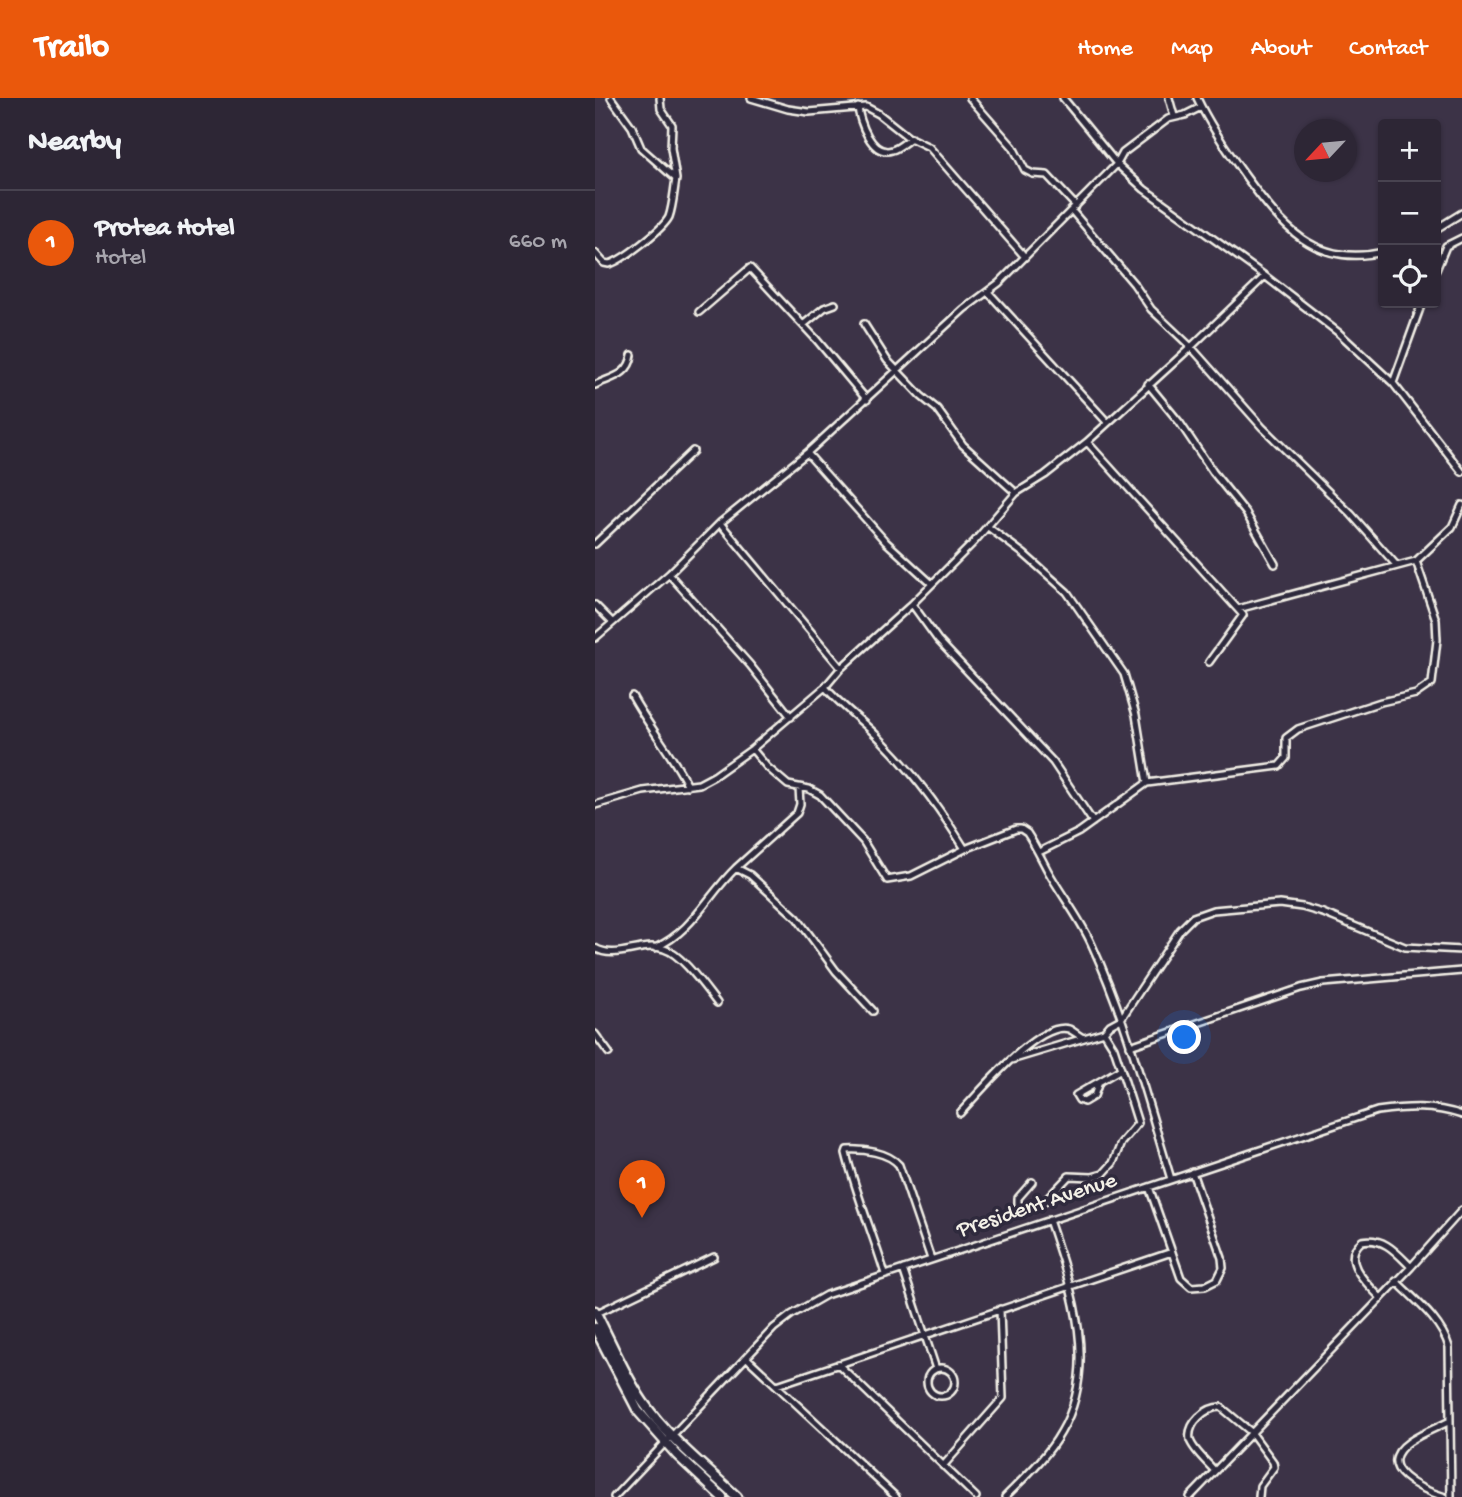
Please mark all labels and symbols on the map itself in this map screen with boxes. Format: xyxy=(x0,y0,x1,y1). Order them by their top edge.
north arrow xyxy=(1294,119,1357,182)
your location xyxy=(1167,1020,1201,1054)
pin: 1 xyxy=(619,1160,665,1218)
street label: President Avenue xyxy=(953,1167,1121,1245)

